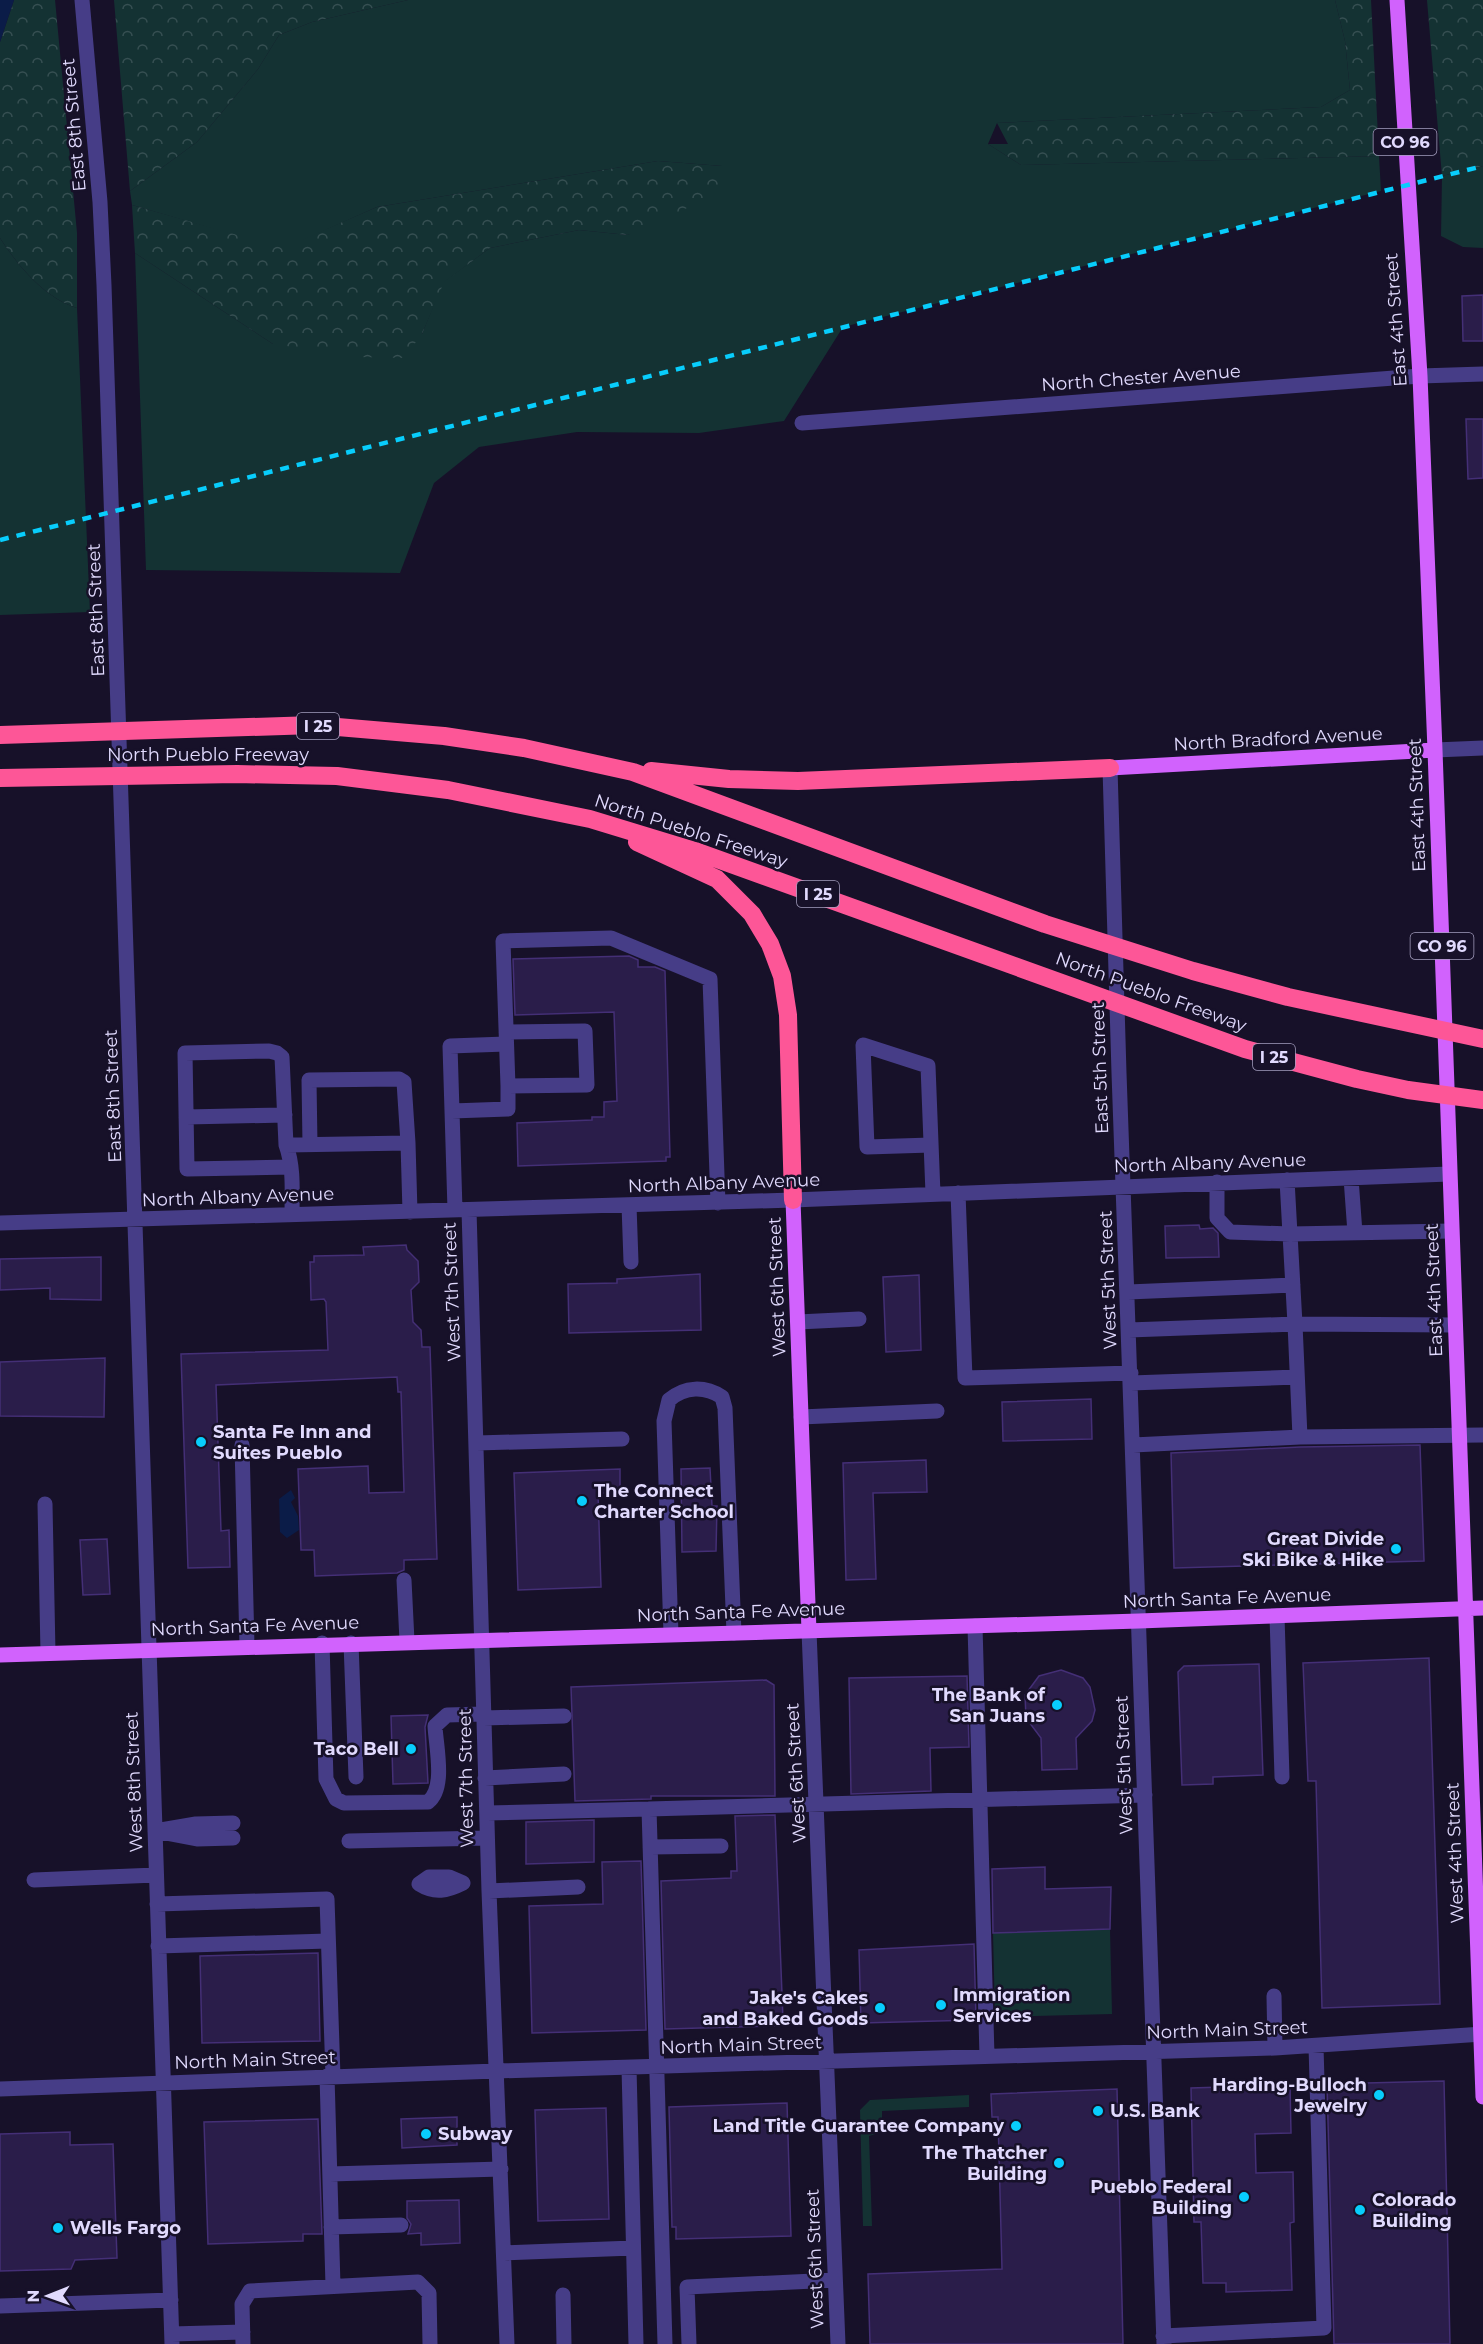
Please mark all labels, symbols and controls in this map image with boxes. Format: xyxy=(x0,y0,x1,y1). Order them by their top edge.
street label: East 8th Street xyxy=(57,58,91,192)
road number: CO 96 xyxy=(1374,129,1436,155)
street label: East 4th Street xyxy=(1380,252,1412,388)
street label: North Chester Avenue xyxy=(1041,360,1242,396)
street label: East 8th Street xyxy=(83,543,109,677)
road number: I 25 xyxy=(297,713,339,739)
street label: North Bradford Avenue xyxy=(1173,723,1383,755)
street label: East 4th Street xyxy=(1404,738,1430,872)
street label: North Pueblo Freeway xyxy=(107,744,309,766)
street label: North Pueblo Freeway xyxy=(592,789,791,873)
road number: I 25 xyxy=(797,881,839,907)
road number: CO 96 xyxy=(1410,933,1474,959)
street label: North Pueblo Freeway xyxy=(1052,947,1250,1037)
street label: East 5th Street xyxy=(1087,1002,1113,1134)
street label: East 8th Street xyxy=(100,1029,126,1163)
road number: I 25 xyxy=(1253,1044,1295,1070)
street label: North Albany Avenue xyxy=(1114,1149,1307,1177)
street label: North Albany Avenue xyxy=(628,1169,821,1197)
street label: North Albany Avenue xyxy=(142,1183,335,1211)
street label: West 5th Street xyxy=(1095,1210,1121,1350)
street label: West 6th Street xyxy=(764,1217,790,1357)
street label: West 7th Street xyxy=(439,1222,465,1362)
street label: East 4th Street xyxy=(1421,1223,1447,1357)
place label: Santa Fe Inn and Suites Pueblo xyxy=(213,1421,371,1464)
marker: Santa Fe Inn and Suites Pueblo xyxy=(194,1435,208,1449)
place label: The Connect Charter School xyxy=(594,1480,734,1523)
marker: The Connect Charter School xyxy=(575,1494,589,1508)
place label: Great Divide Ski Bike & Hike xyxy=(1242,1528,1384,1571)
marker: Great Divide Ski Bike & Hike xyxy=(1389,1542,1403,1556)
street label: North Santa Fe Avenue xyxy=(1123,1583,1332,1613)
street label: North Santa Fe Avenue xyxy=(637,1597,846,1627)
street label: North Santa Fe Avenue xyxy=(151,1611,360,1641)
place label: The Bank of San Juans xyxy=(932,1684,1046,1727)
street label: West 5th Street xyxy=(1111,1695,1137,1835)
marker: The Bank of San Juans xyxy=(1050,1698,1064,1712)
street label: West 6th Street xyxy=(781,1702,811,1844)
street label: West 7th Street xyxy=(454,1708,478,1848)
street label: West 8th Street xyxy=(121,1711,147,1853)
place label: Taco Bell xyxy=(314,1738,399,1760)
marker: Taco Bell xyxy=(404,1742,418,1756)
street label: West 4th Street xyxy=(1442,1782,1468,1924)
place label: Immigration Services xyxy=(953,1984,1070,2027)
place label: Jake's Cakes and Baked Goods xyxy=(702,1987,868,2030)
marker: Immigration Services xyxy=(934,1998,948,2012)
marker: Jake's Cakes and Baked Goods xyxy=(873,2001,887,2015)
street label: North Main Street xyxy=(1146,2016,1308,2044)
street label: North Main Street xyxy=(660,2031,822,2059)
street label: North Main Street xyxy=(174,2046,336,2074)
place label: Harding-Bulloch Jewelry xyxy=(1212,2074,1367,2117)
marker: Harding-Bulloch Jewelry xyxy=(1372,2088,1386,2102)
place label: U.S. Bank xyxy=(1110,2100,1200,2122)
marker: U.S. Bank xyxy=(1091,2104,1105,2118)
place label: Land Title Guarantee Company xyxy=(713,2115,1004,2137)
marker: Land Title Guarantee Company xyxy=(1009,2119,1023,2133)
place label: Subway xyxy=(438,2123,512,2145)
marker: Subway xyxy=(419,2127,433,2141)
place label: The Thatcher Building xyxy=(923,2142,1047,2185)
marker: The Thatcher Building xyxy=(1052,2156,1066,2170)
place label: Pueblo Federal Building xyxy=(1090,2176,1232,2219)
street label: West 6th Street xyxy=(802,2189,828,2329)
place label: Colorado Building xyxy=(1372,2189,1456,2232)
marker: Pueblo Federal Building xyxy=(1237,2190,1251,2204)
marker: Colorado Building xyxy=(1353,2203,1367,2217)
place label: Wells Fargo xyxy=(70,2217,181,2239)
marker: Wells Fargo xyxy=(51,2221,65,2235)
north arrow xyxy=(18,2266,78,2326)
text: N xyxy=(24,2290,43,2303)

